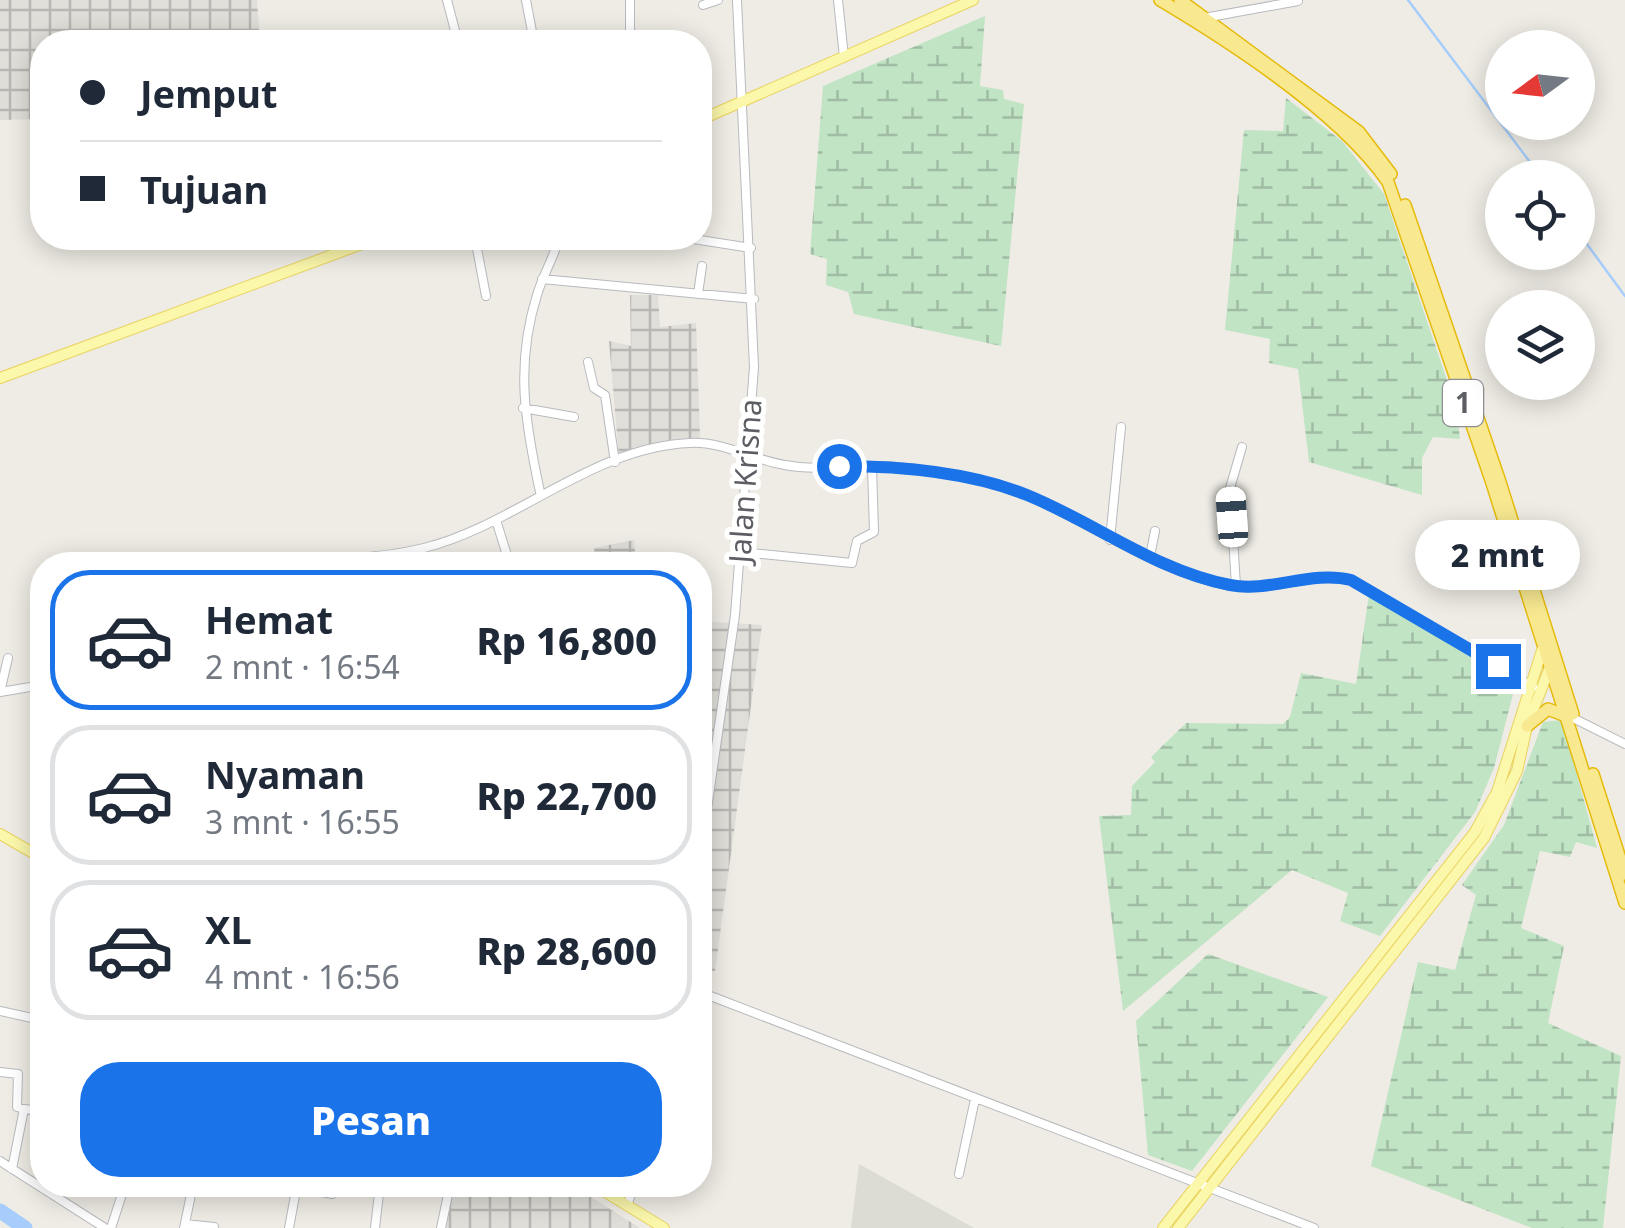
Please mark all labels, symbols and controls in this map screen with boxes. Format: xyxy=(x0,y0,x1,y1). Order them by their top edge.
north arrow xyxy=(1485,30,1595,140)
map controls xyxy=(1485,30,1595,400)
text: Jemput xyxy=(140,67,278,119)
button: locate xyxy=(1485,160,1595,270)
text: Tujuan xyxy=(140,163,268,215)
button: layers xyxy=(1485,290,1595,400)
road number: 1 xyxy=(1443,380,1483,426)
street label: Jalan Krisna xyxy=(718,397,771,567)
route start xyxy=(817,444,862,489)
car xyxy=(1215,486,1249,548)
callout: 2 mnt xyxy=(1416,521,1580,591)
text: 2 mnt xyxy=(1451,533,1544,576)
text: Hemat xyxy=(205,593,333,645)
icon: car xyxy=(85,595,175,685)
text: Rp 16,800 xyxy=(477,614,657,666)
route end xyxy=(1476,644,1521,689)
text: 2 mnt · 16:54 xyxy=(205,645,400,688)
text: Nyaman xyxy=(205,748,365,800)
icon: car xyxy=(85,750,175,840)
text: Rp 22,700 xyxy=(477,769,657,821)
text: 3 mnt · 16:55 xyxy=(205,800,400,843)
text: XL xyxy=(205,903,252,955)
icon: car xyxy=(85,905,175,995)
text: Rp 28,600 xyxy=(477,924,657,976)
text: 4 mnt · 16:56 xyxy=(205,955,400,998)
button: Pesan xyxy=(80,1062,662,1177)

